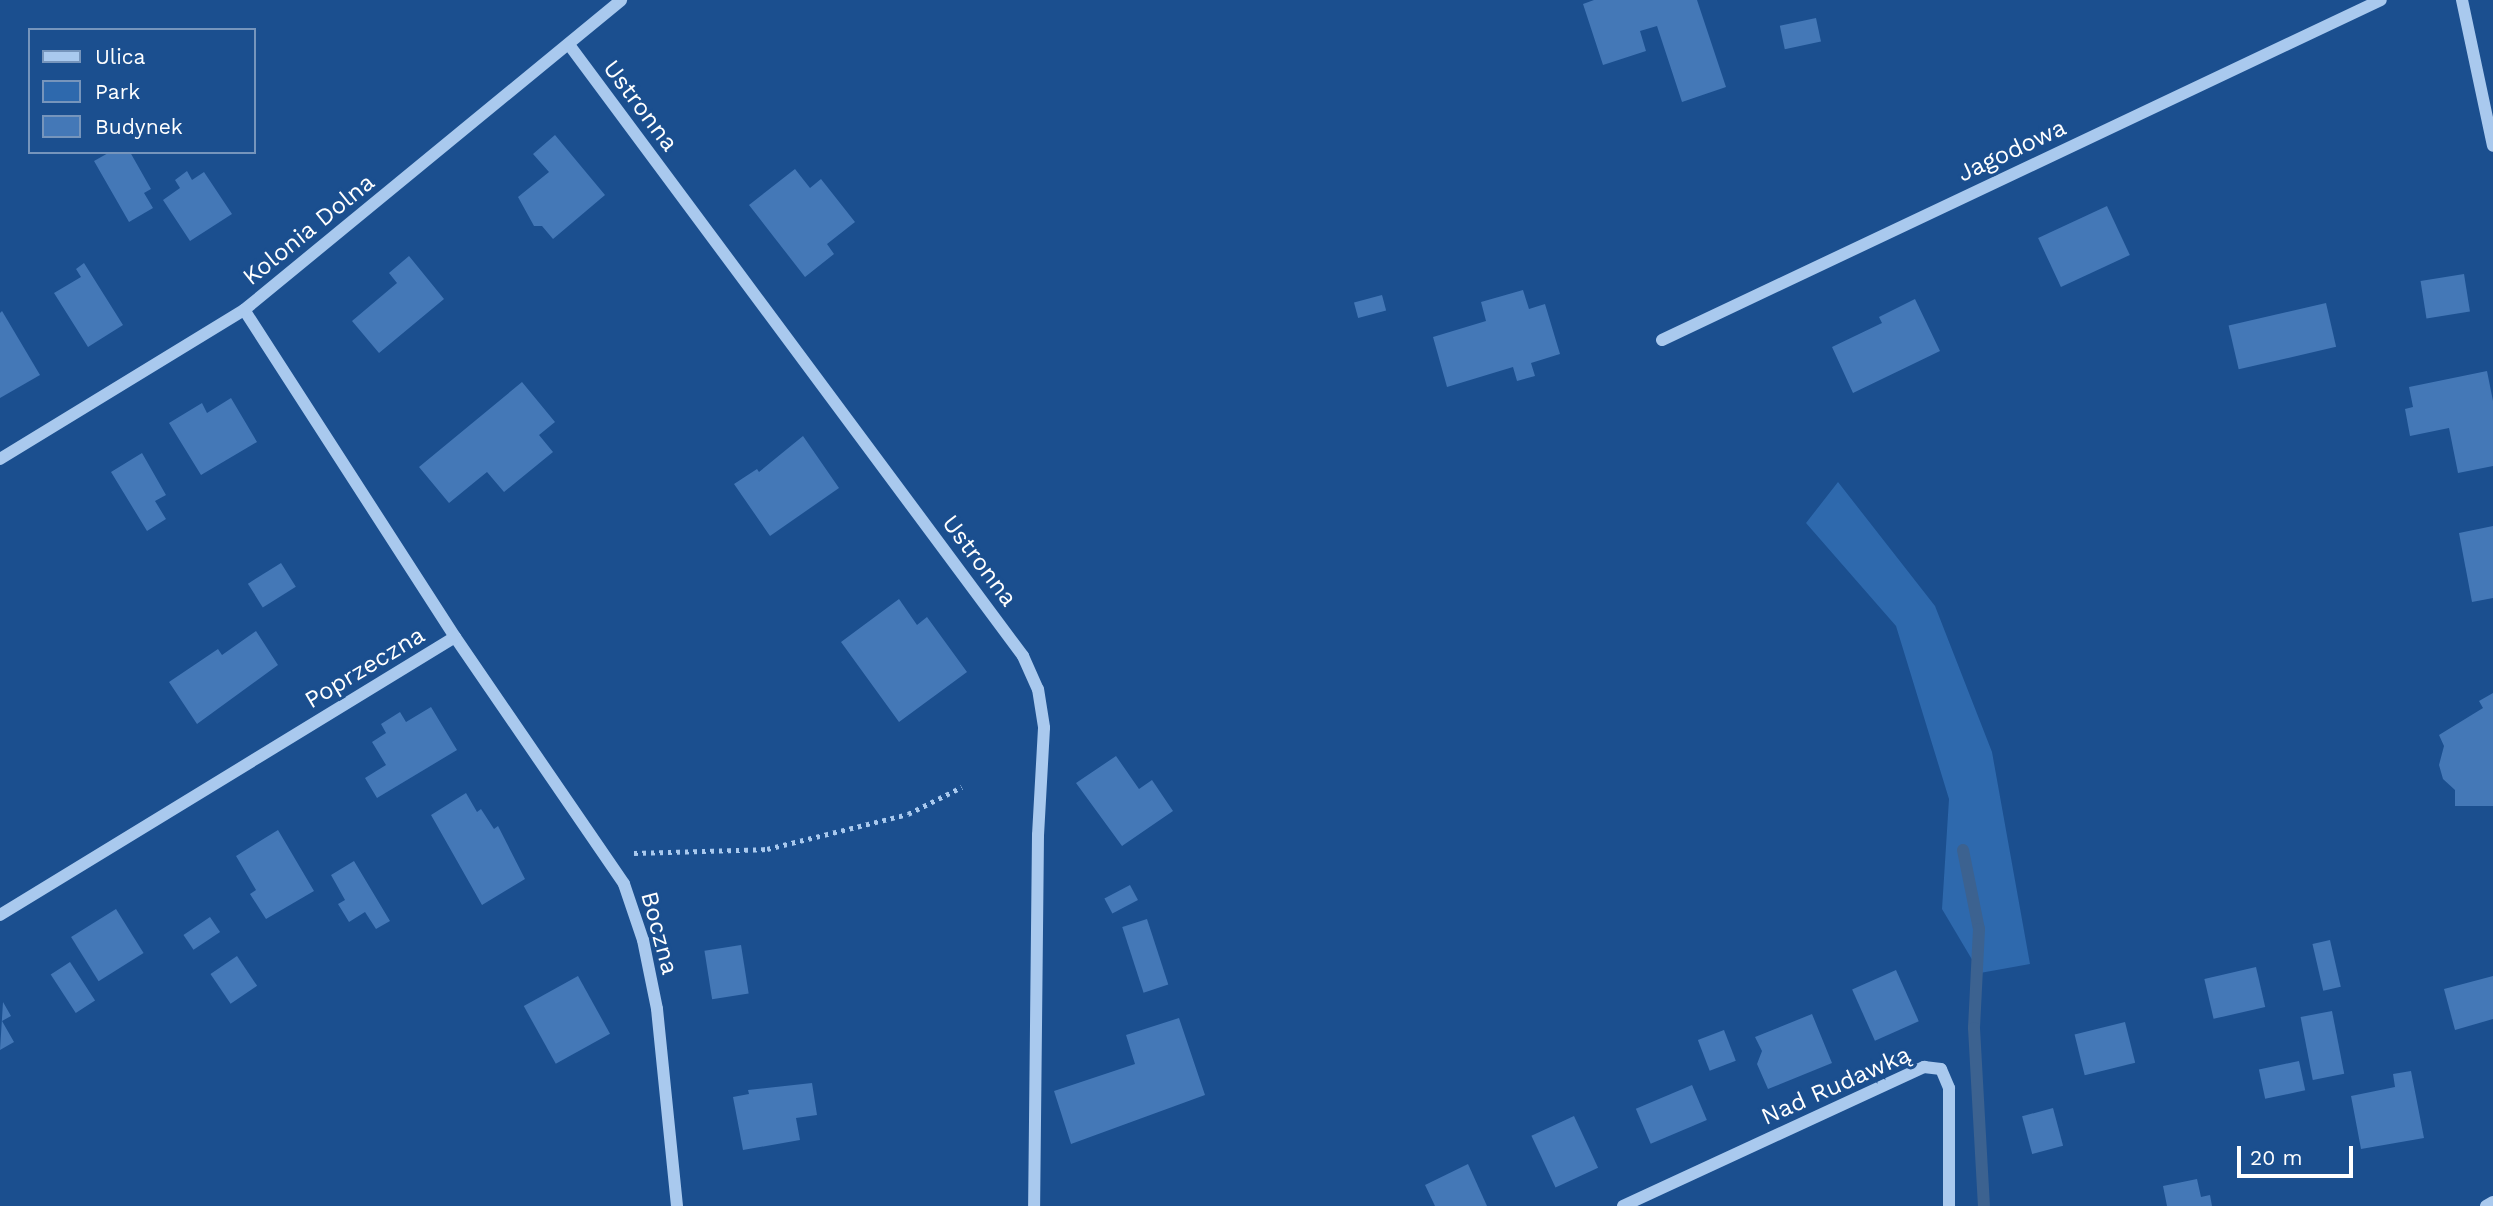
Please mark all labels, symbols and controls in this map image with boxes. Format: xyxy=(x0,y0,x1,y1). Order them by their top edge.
legend xyxy=(28,28,256,154)
text: Ulica xyxy=(95,44,145,69)
street label: Ustronna xyxy=(596,55,684,157)
text: Park xyxy=(95,79,140,104)
street label: Jagodowa xyxy=(1953,113,2071,189)
text: Budynek xyxy=(95,114,183,139)
street label: Kolonia Dolna xyxy=(237,168,381,292)
street label: Ustronna xyxy=(935,510,1023,612)
street label: Poprzeczna xyxy=(300,621,430,715)
street label: Boczna xyxy=(634,888,684,978)
street label: Nad Rudawką xyxy=(1757,1040,1915,1132)
scale bar xyxy=(2241,1132,2356,1176)
text: 20 m xyxy=(2250,1145,2302,1170)

